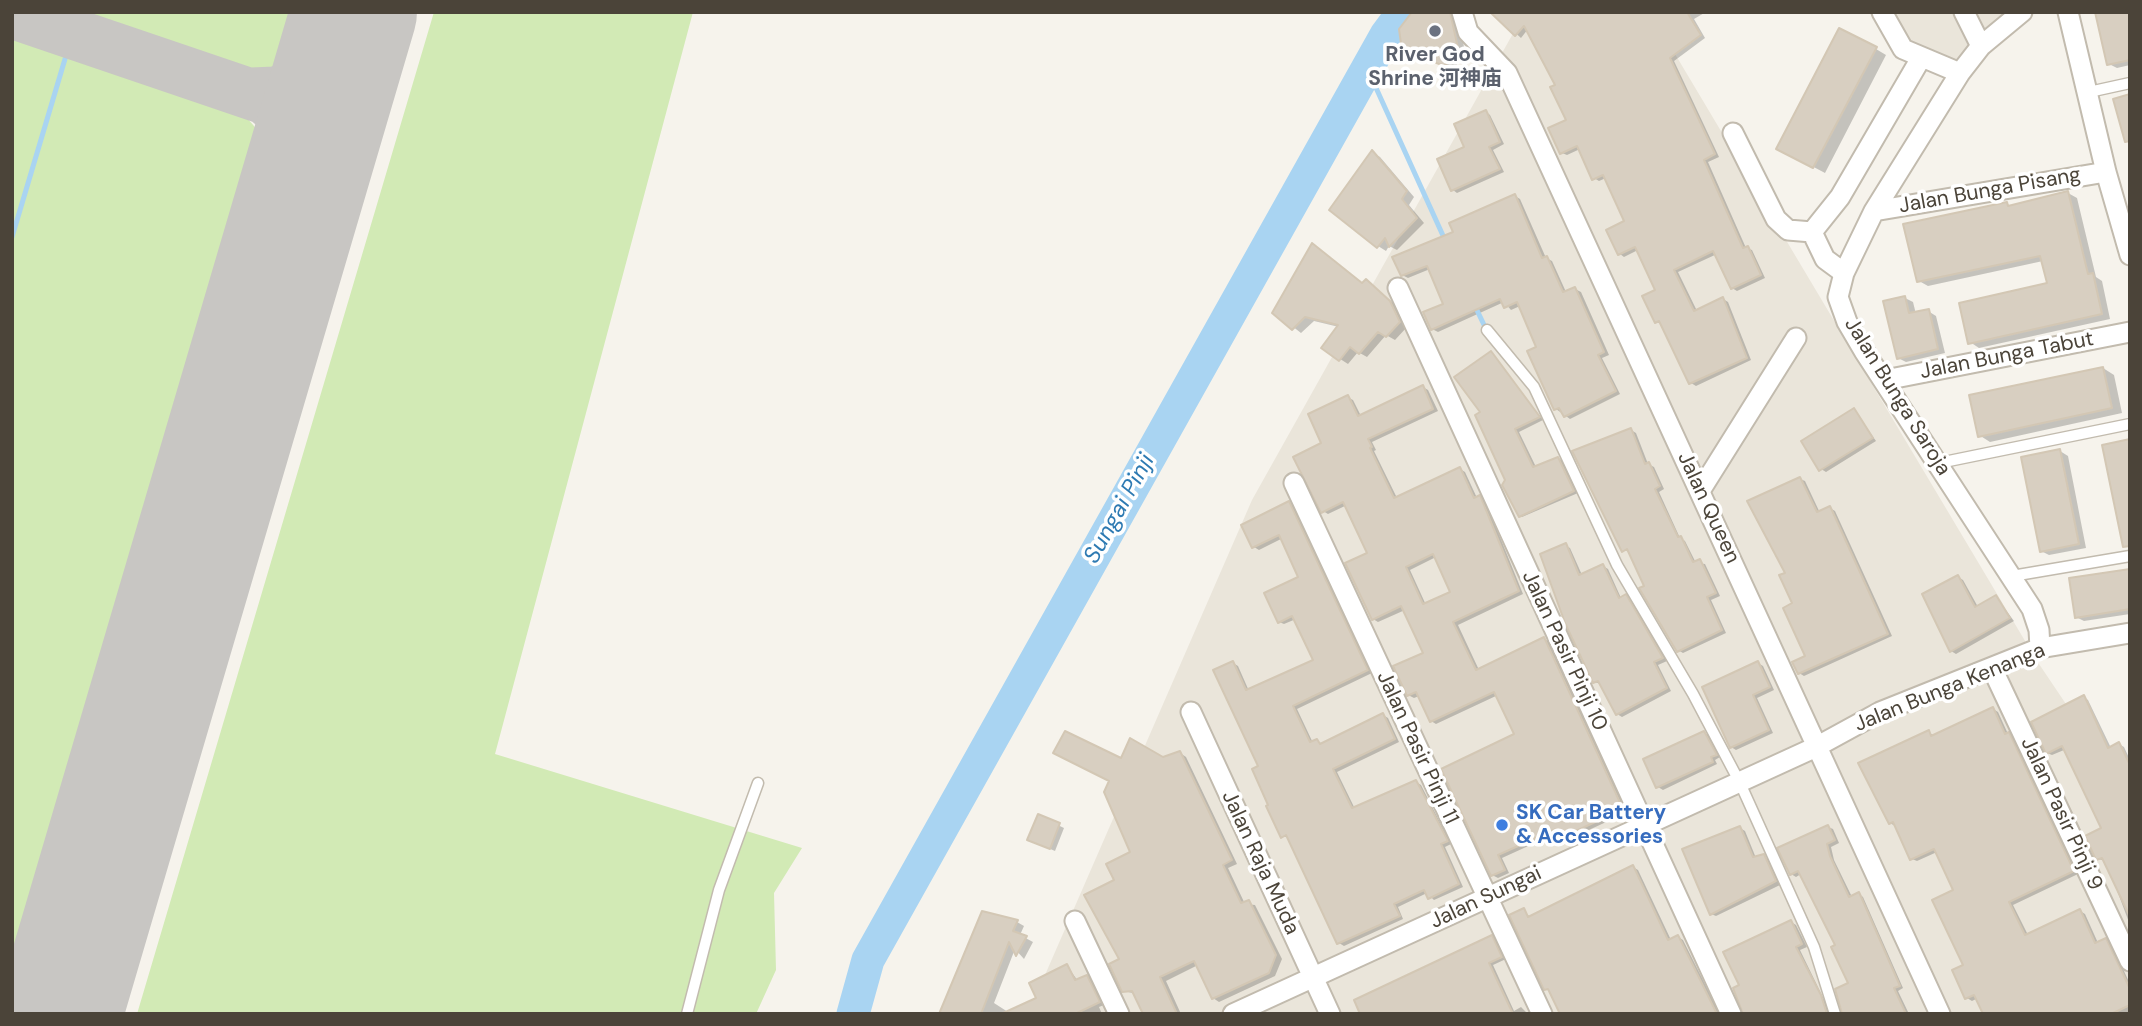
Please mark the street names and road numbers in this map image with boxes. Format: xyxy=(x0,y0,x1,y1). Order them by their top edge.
street label: Jalan Bunga Pisang xyxy=(1897,163,2083,219)
street label: Jalan Bunga Saroja xyxy=(1838,314,1956,480)
street label: Jalan Bunga Tabut xyxy=(1918,327,2096,385)
street label: Jalan Queen xyxy=(1671,448,1745,568)
street label: Jalan Pasir Pinji 10 xyxy=(1516,567,1612,735)
street label: Jalan Bunga Kenanga xyxy=(1851,638,2049,738)
street label: Jalan Pasir Pinji 11 xyxy=(1371,668,1463,828)
street label: Jalan Pasir Pinji 9 xyxy=(2015,733,2107,895)
street label: Jalan Raja Muda xyxy=(1216,787,1304,939)
street label: Jalan Sungai xyxy=(1426,861,1546,935)

